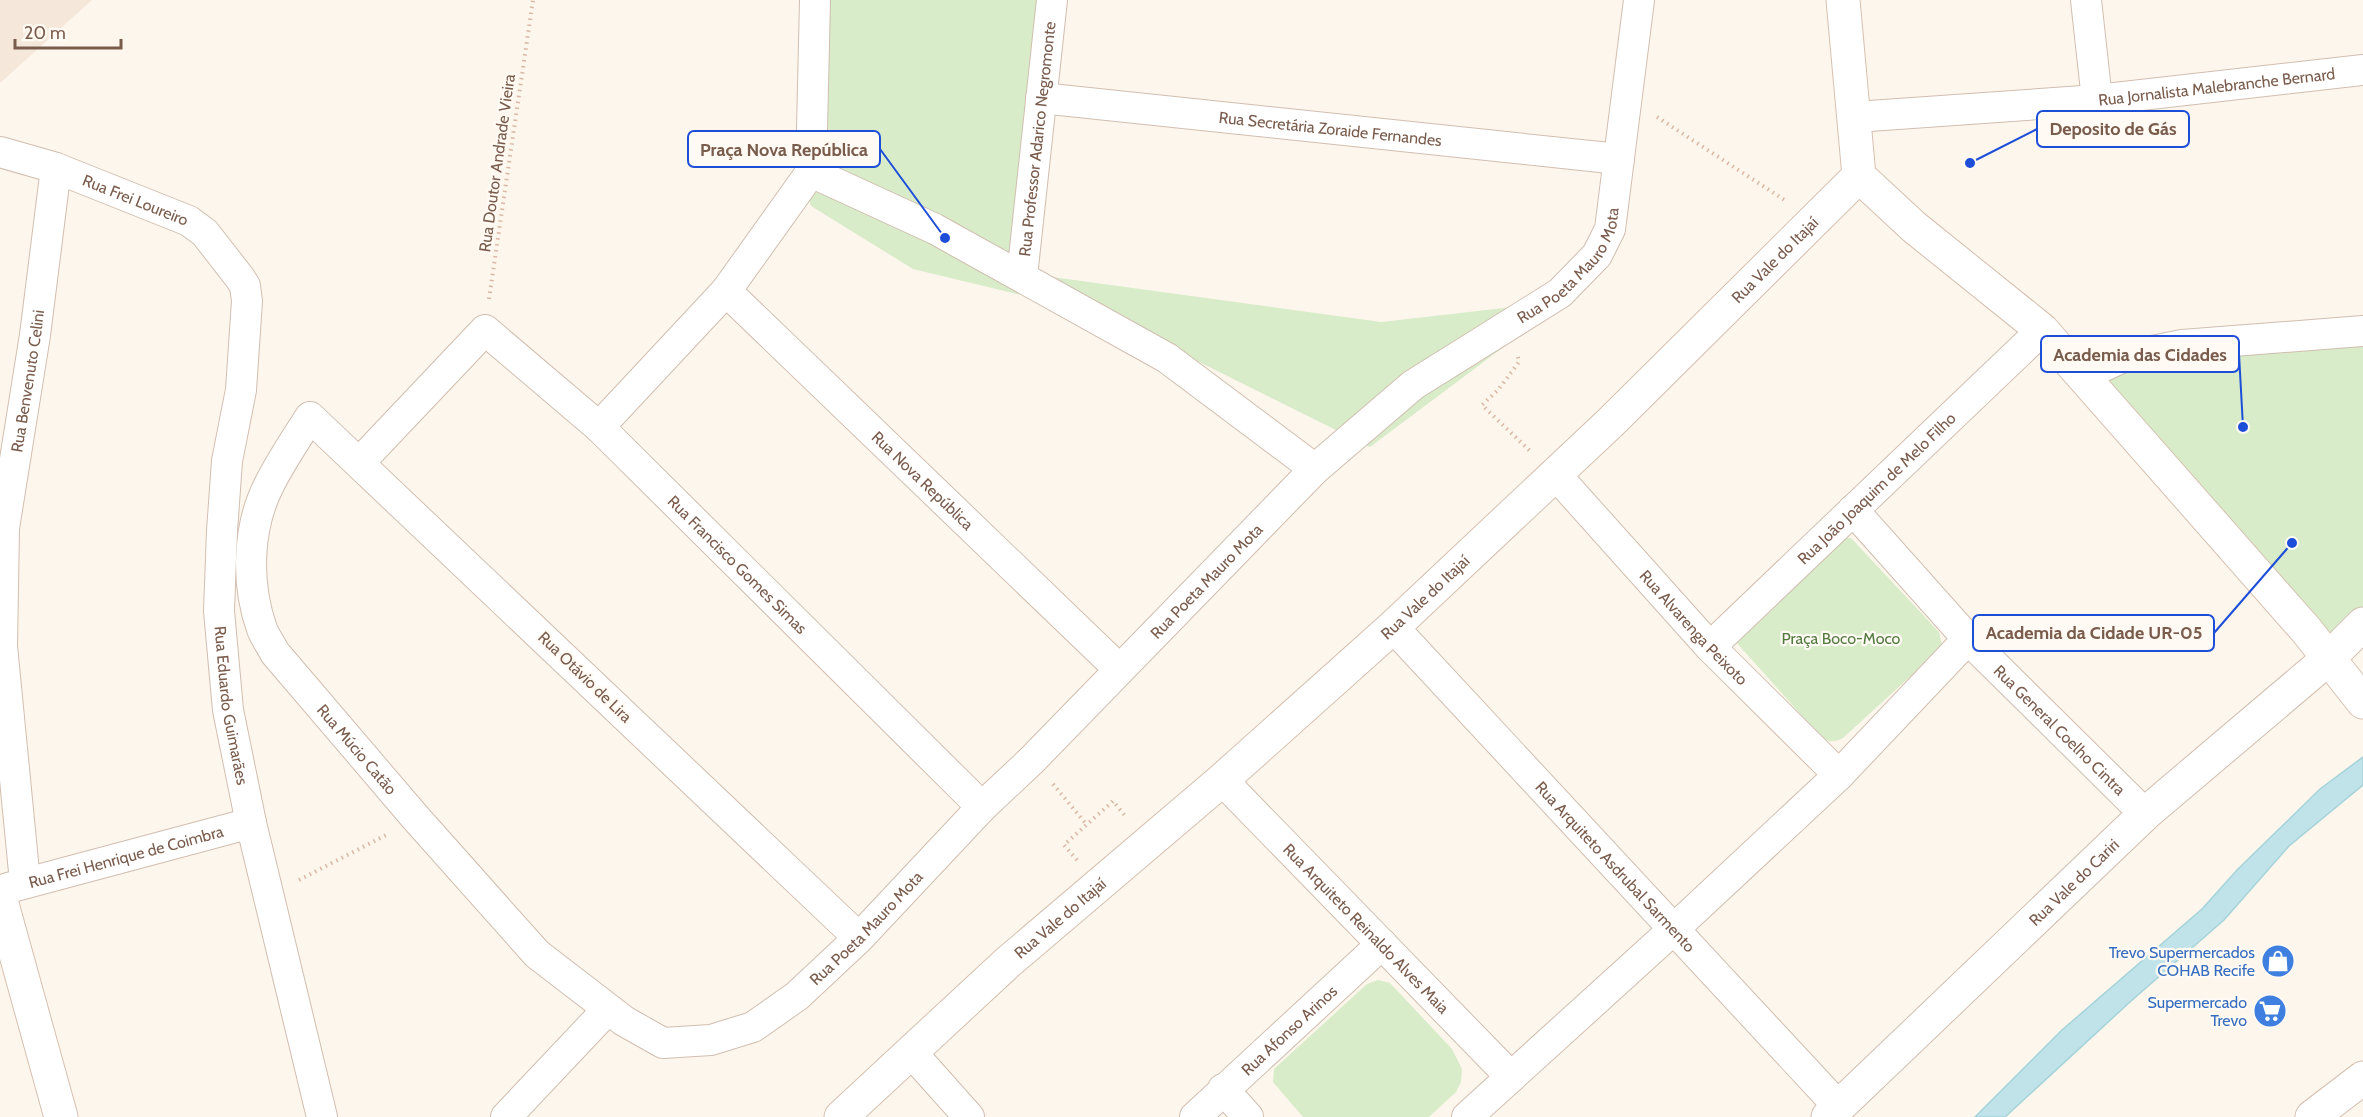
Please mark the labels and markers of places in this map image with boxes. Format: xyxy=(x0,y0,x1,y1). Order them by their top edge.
callout: Deposito de Gás xyxy=(2037,111,2189,147)
callout: Praça Nova República xyxy=(688,131,880,167)
callout: Academia das Cidades xyxy=(2041,336,2239,372)
callout: Academia da Cidade UR-05 xyxy=(1973,615,2214,651)
place label: Trevo Supermercados COHAB Recife xyxy=(2109,943,2255,980)
shop icon: Trevo Supermercados COHAB Recife xyxy=(2260,943,2296,979)
place label: Supermercado Trevo xyxy=(2148,993,2247,1030)
supermarket icon: Supermercado Trevo xyxy=(2252,993,2288,1029)

